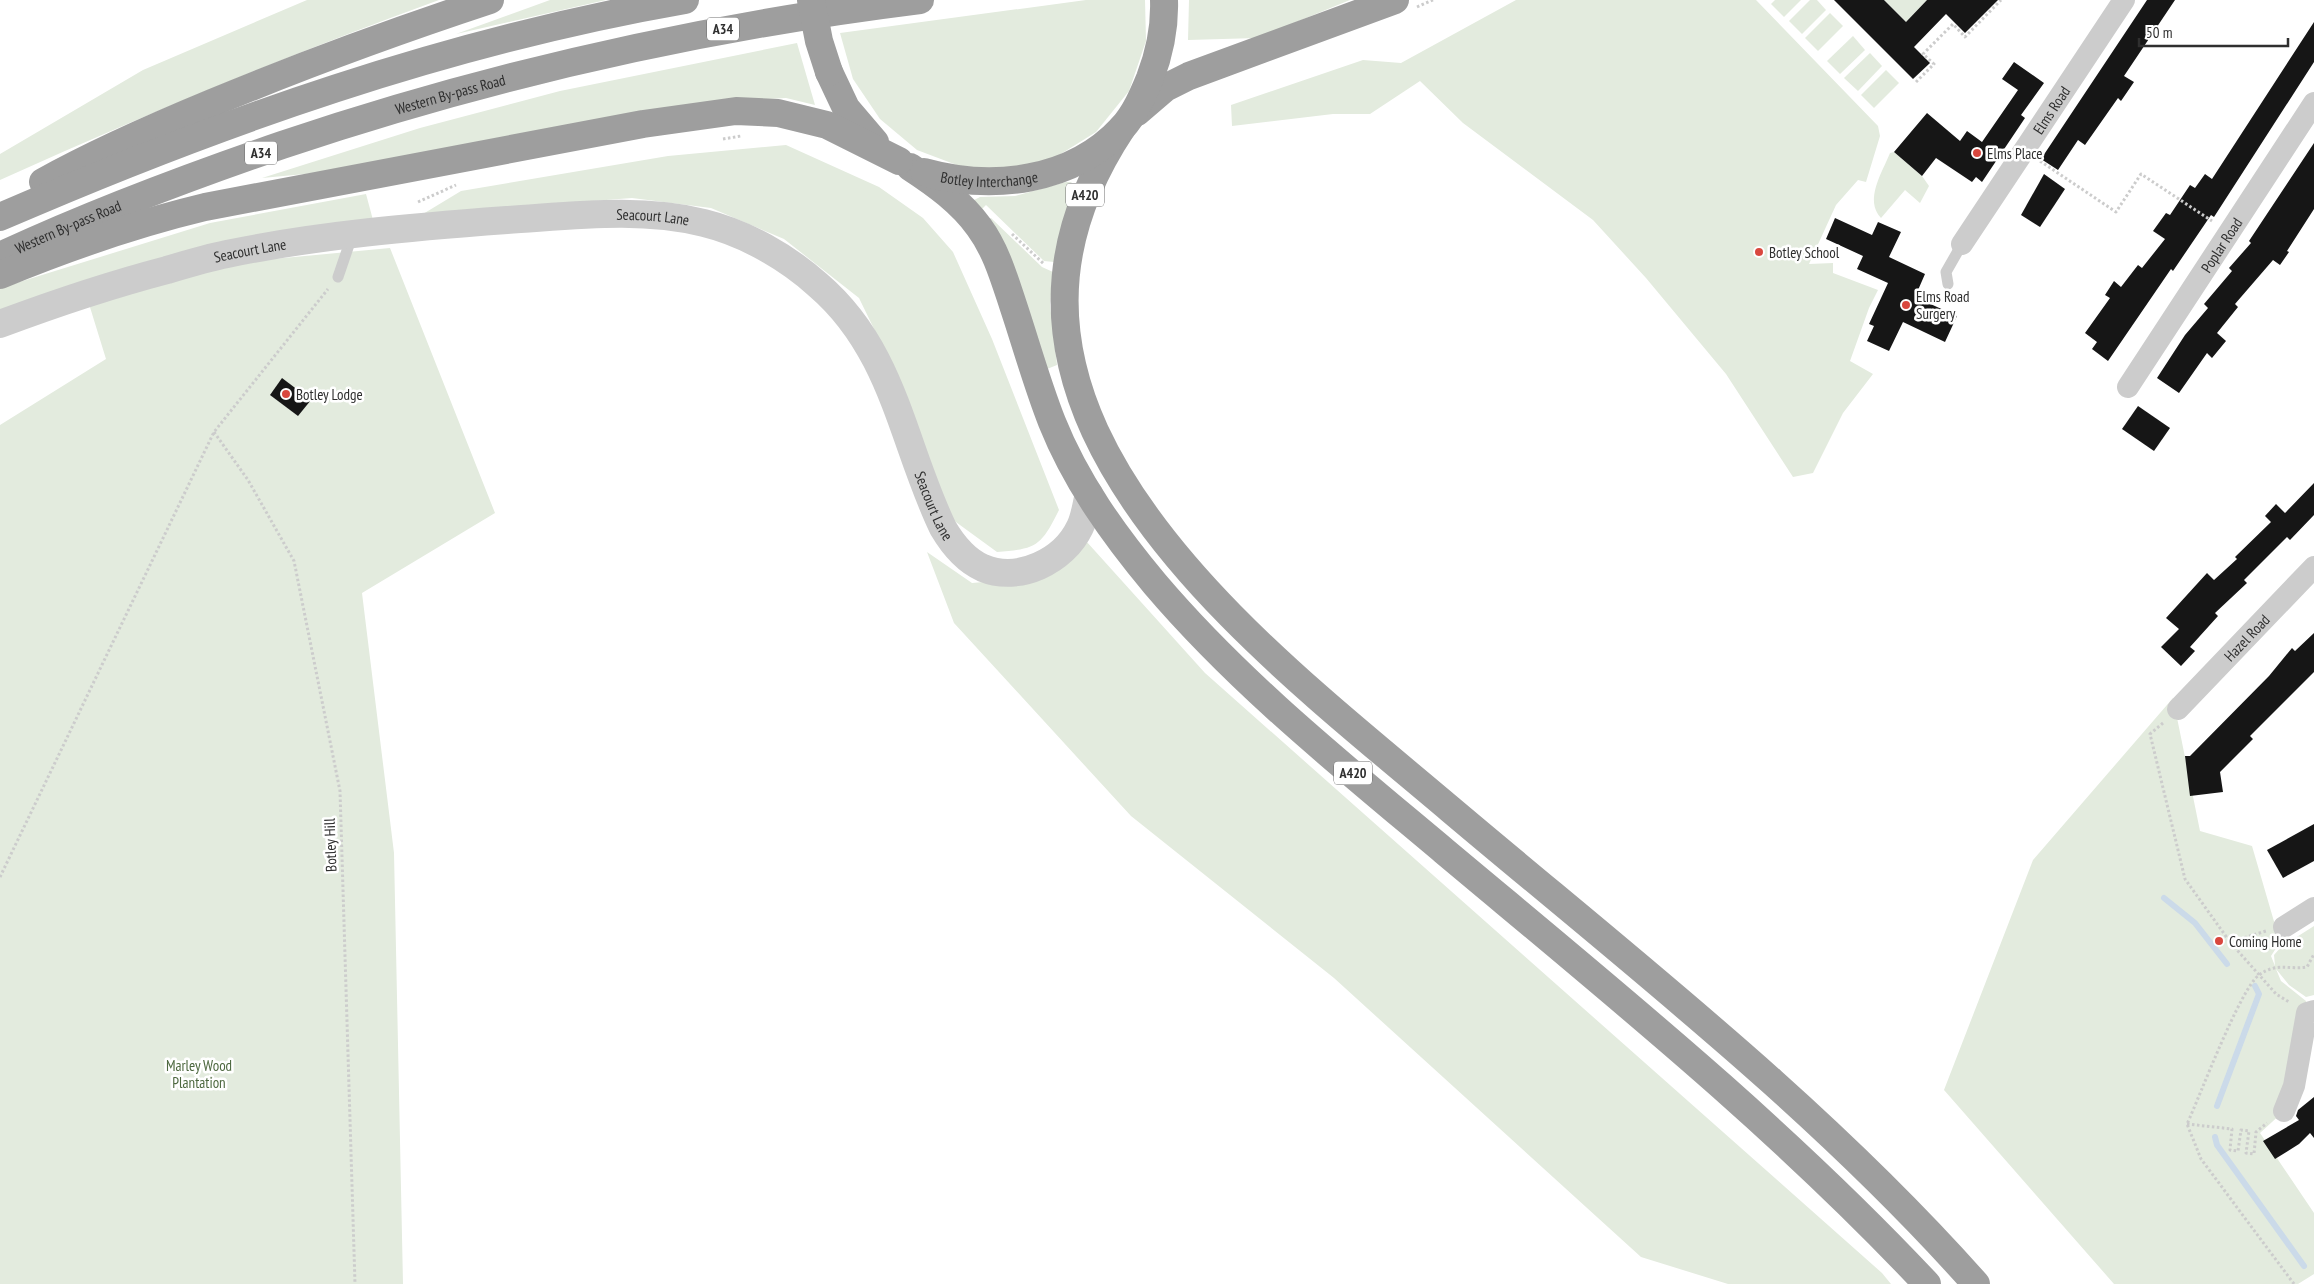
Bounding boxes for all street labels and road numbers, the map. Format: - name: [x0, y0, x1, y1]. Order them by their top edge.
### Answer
- road number: A34: [707, 18, 739, 40]
- street label: Western By-pass Road: [393, 70, 507, 118]
- street label: Elms Road: [2028, 82, 2074, 137]
- road number: A34: [245, 142, 277, 164]
- street label: Botley Interchange: [939, 166, 1039, 191]
- road number: A420: [1066, 184, 1104, 206]
- street label: Western By-pass Road: [12, 196, 124, 257]
- street label: Seacourt Lane: [616, 204, 691, 229]
- street label: Poplar Road: [2196, 214, 2246, 276]
- street label: Seacourt Lane: [212, 234, 288, 266]
- street label: Seacourt Lane: [911, 468, 958, 544]
- street label: Hazel Road: [2220, 610, 2273, 665]
- road number: A420: [1334, 761, 1372, 784]
- street label: Botley Hill: [320, 817, 340, 872]

